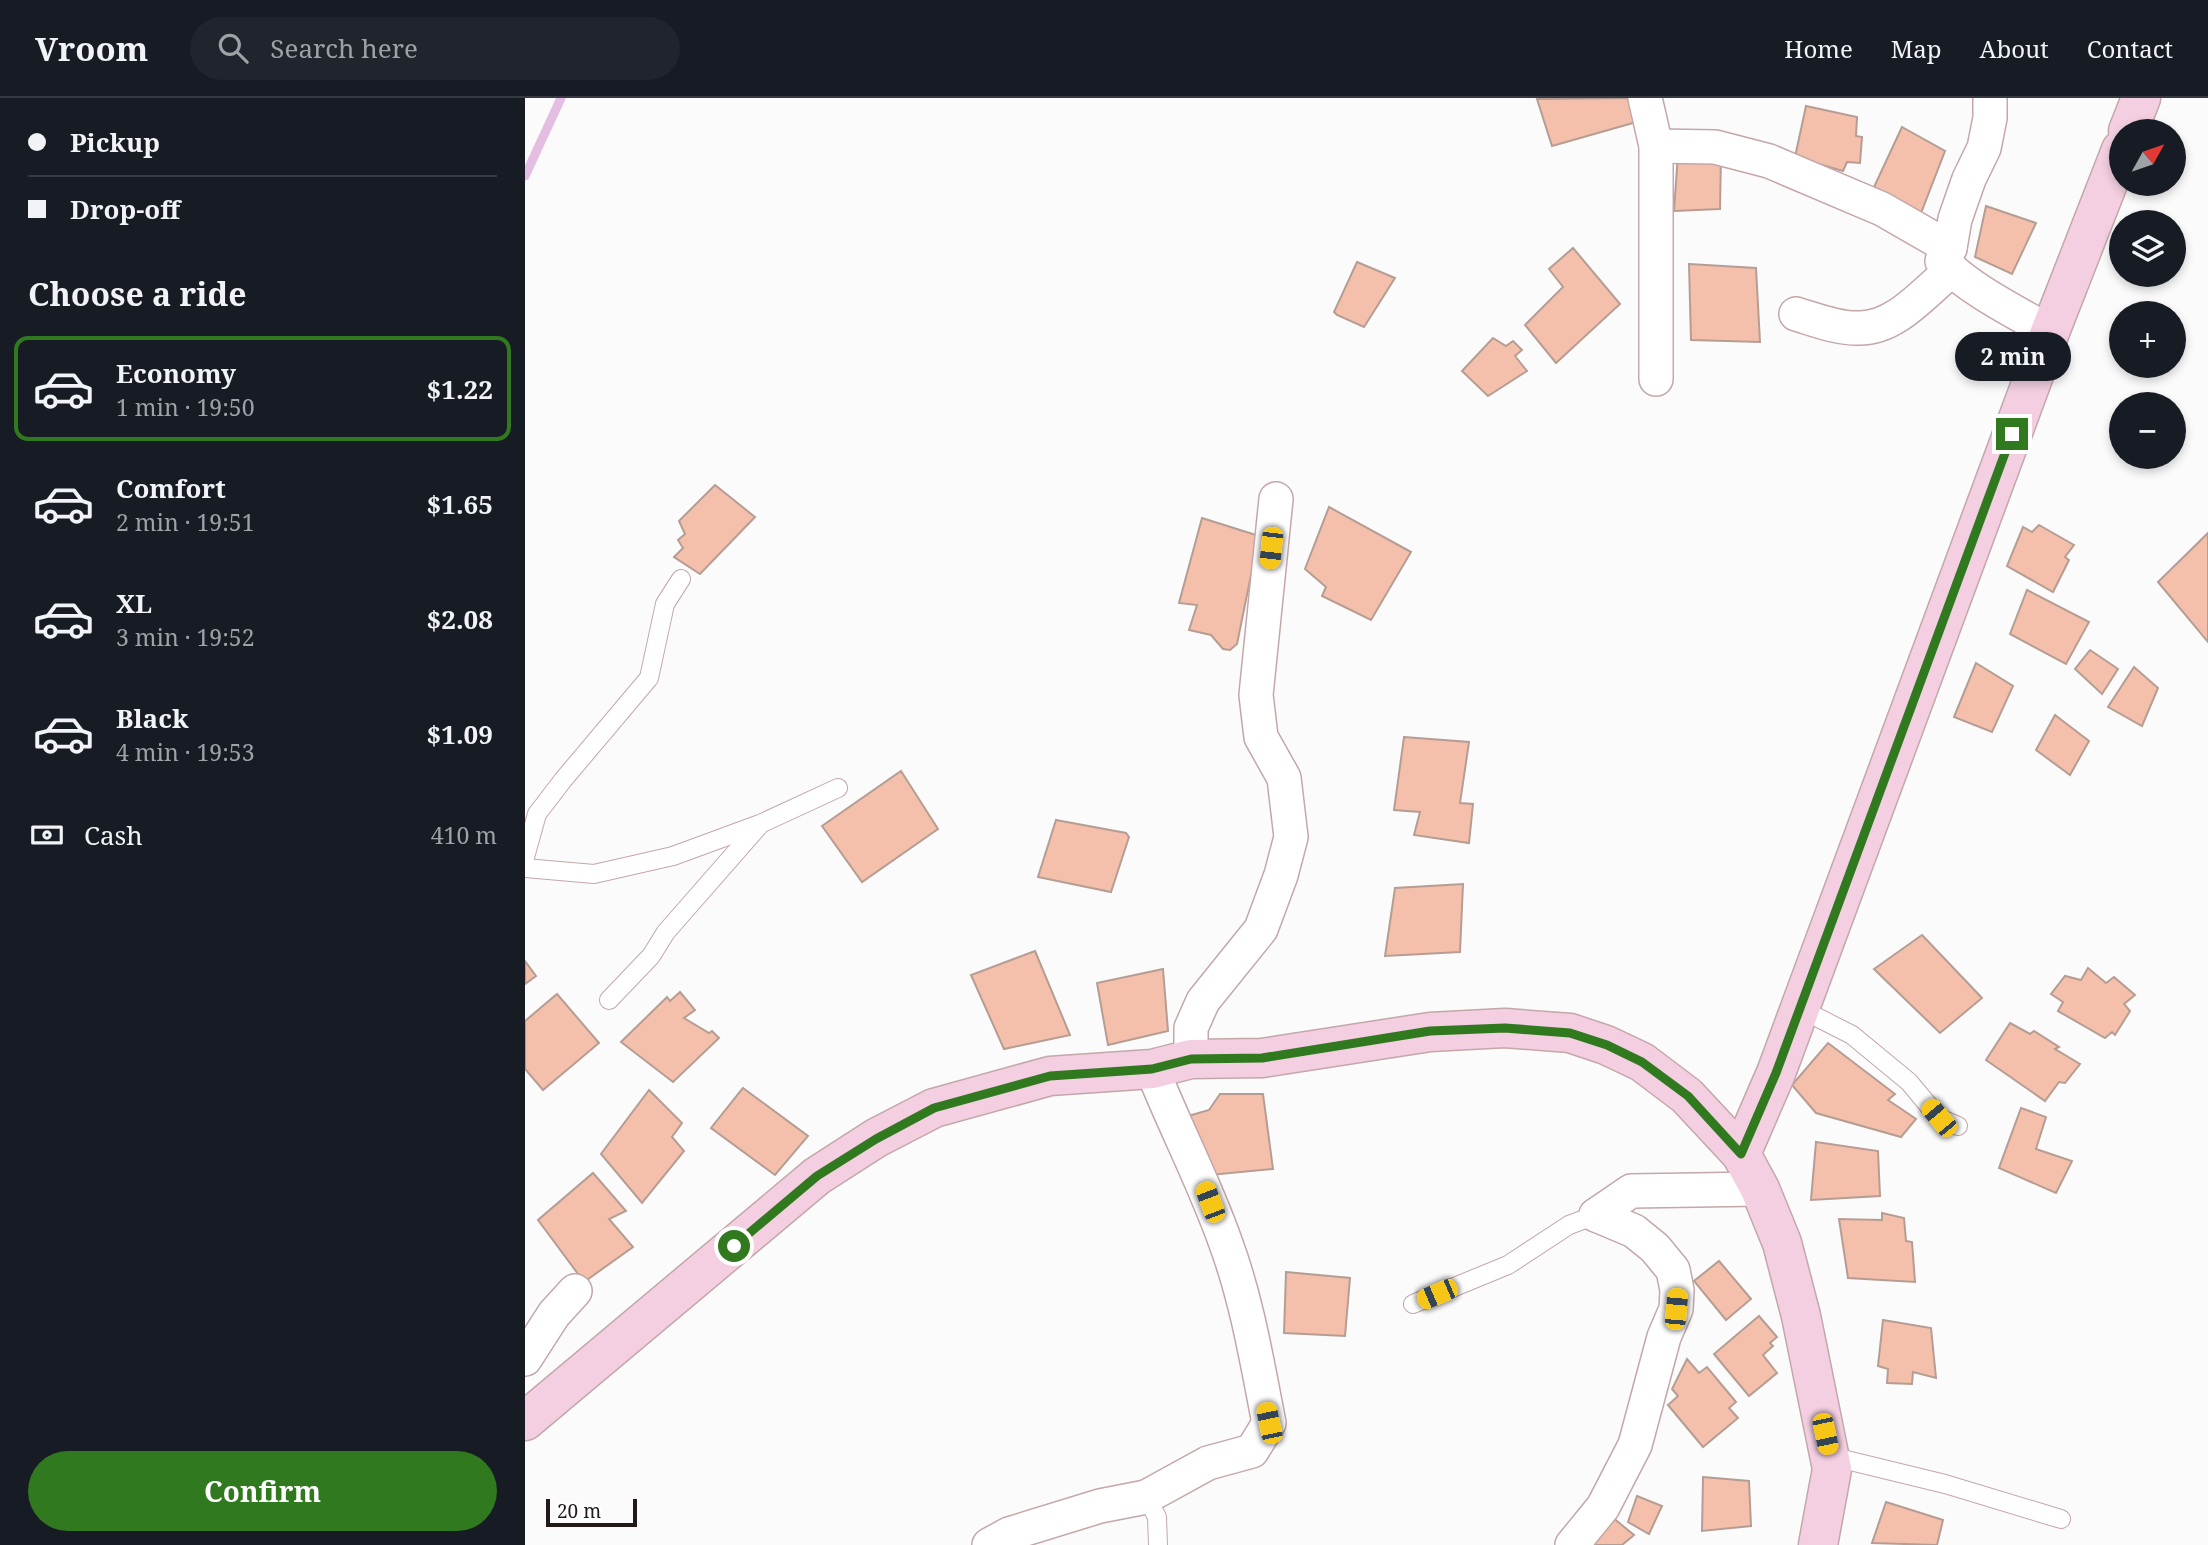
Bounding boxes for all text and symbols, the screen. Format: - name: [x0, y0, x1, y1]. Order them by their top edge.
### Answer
- search box: [190, 17, 680, 80]
- text: Vroom: [35, 26, 148, 71]
- icon: search: [214, 29, 252, 67]
- text: Search here: [270, 30, 418, 66]
- text: Home: [1784, 32, 1853, 65]
- text: Map: [1891, 32, 1942, 65]
- text: About: [1980, 32, 2049, 65]
- text: Contact: [2087, 32, 2173, 65]
- north arrow: [2109, 119, 2186, 196]
- map controls: [2109, 119, 2186, 469]
- text: Pickup: [70, 124, 160, 160]
- text: Drop-off: [70, 191, 180, 227]
- button: layers: [2109, 210, 2186, 287]
- text: Choose a ride: [28, 272, 247, 315]
- button: +: [2109, 301, 2186, 378]
- callout: 2 min: [1954, 332, 2070, 382]
- text: 2 min: [1980, 340, 2046, 372]
- text: Economy: [116, 355, 236, 391]
- icon: car: [32, 357, 95, 420]
- text: $1.22: [427, 371, 493, 407]
- text: 1 min · 19:50: [116, 391, 254, 423]
- button: −: [2109, 392, 2186, 469]
- route end: [1996, 418, 2028, 450]
- text: Comfort: [116, 470, 226, 506]
- icon: car: [32, 472, 95, 535]
- text: $1.65: [427, 486, 493, 522]
- text: 2 min · 19:51: [116, 506, 254, 538]
- car: [1259, 526, 1284, 570]
- text: XL: [116, 585, 152, 621]
- icon: car: [32, 587, 95, 650]
- text: $2.08: [427, 601, 493, 637]
- text: 3 min · 19:52: [116, 621, 254, 653]
- text: Black: [116, 700, 189, 736]
- icon: car: [32, 702, 95, 765]
- text: $1.09: [427, 716, 493, 752]
- text: 4 min · 19:53: [116, 736, 254, 768]
- icon: cash: [28, 816, 66, 854]
- text: Cash: [84, 817, 143, 853]
- text: 410 m: [431, 819, 497, 851]
- car: [1918, 1095, 1961, 1141]
- car: [1193, 1179, 1228, 1225]
- route start: [718, 1230, 750, 1262]
- car: [1414, 1276, 1461, 1312]
- car: [1664, 1287, 1689, 1331]
- car: [1255, 1400, 1284, 1446]
- car: [1811, 1411, 1840, 1457]
- button: Confirm: [28, 1451, 497, 1531]
- scale bar: [546, 1496, 637, 1528]
- text: 20 m: [557, 1498, 601, 1524]

